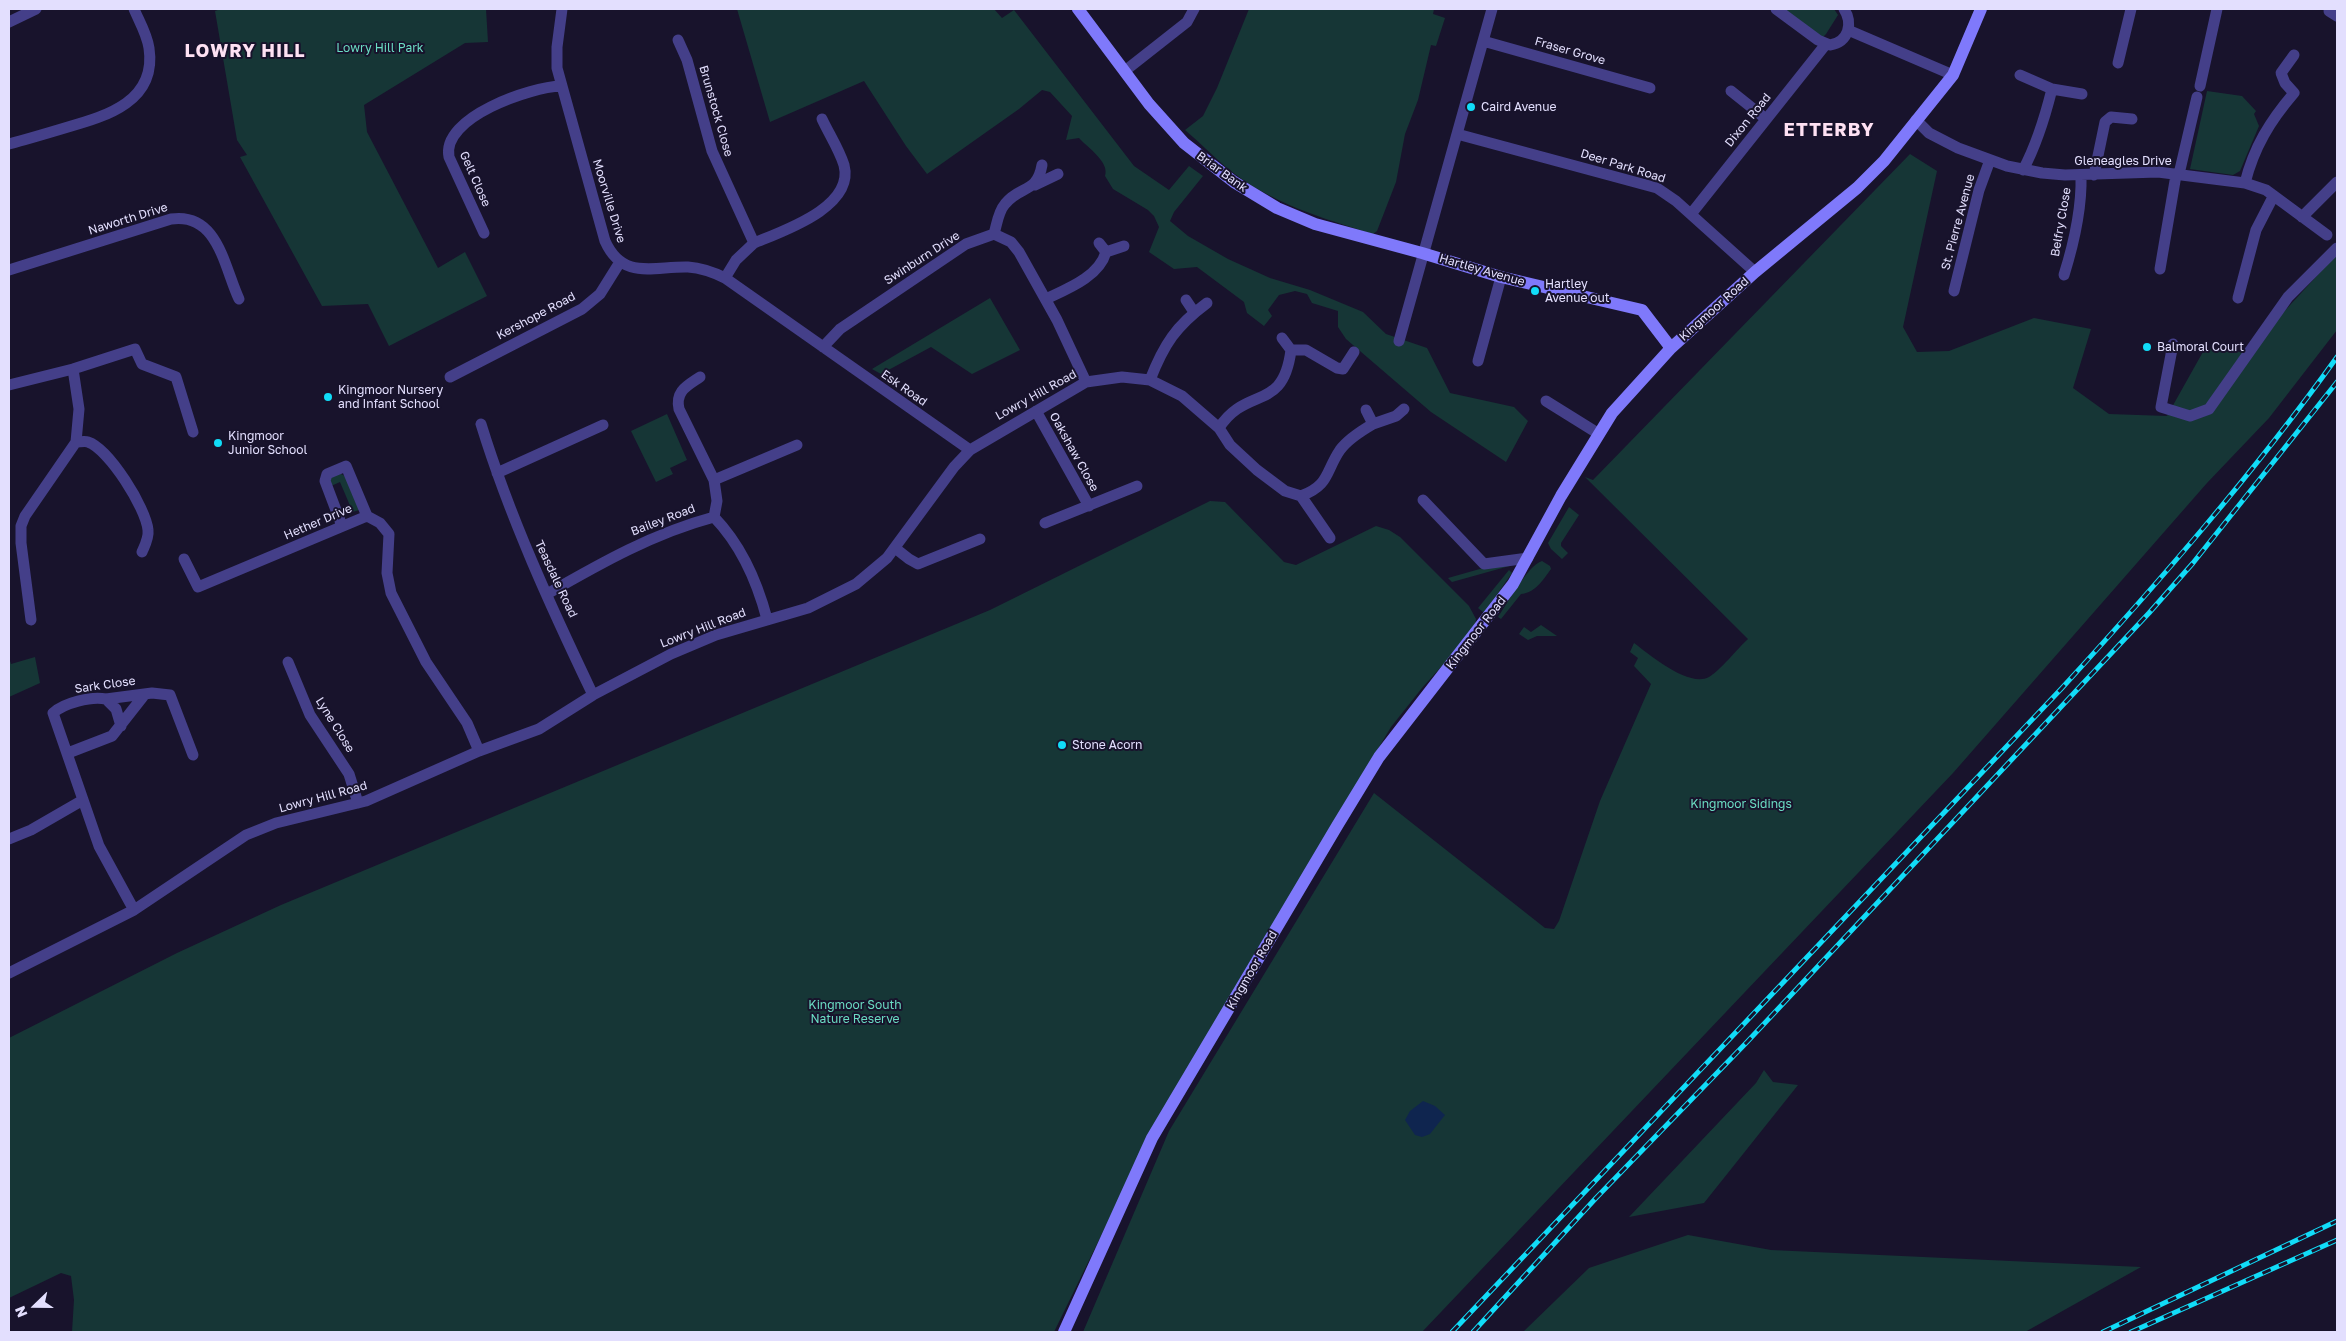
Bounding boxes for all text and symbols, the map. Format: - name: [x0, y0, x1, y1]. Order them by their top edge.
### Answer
- street label: Fraser Grove: [1533, 34, 1607, 68]
- district label: LOWRY HILL: [183, 40, 307, 62]
- park label: Lowry Hill Park: [336, 41, 424, 55]
- street label: Brunstock Close: [696, 64, 736, 158]
- street label: Dixon Road: [1722, 90, 1774, 150]
- place label: Caird Avenue: [1481, 100, 1556, 114]
- marker: Caird Avenue: [1465, 101, 1477, 113]
- district label: ETTERBY: [1783, 119, 1875, 141]
- street label: Deer Park Road: [1579, 146, 1667, 186]
- street label: Gelt Close: [456, 149, 494, 209]
- street label: Briar Bank: [1194, 149, 1250, 195]
- street label: Gleneagles Drive: [2074, 154, 2172, 168]
- street label: Moorville Drive: [589, 157, 629, 245]
- street label: St. Pierre Avenue: [1938, 172, 1978, 272]
- street label: Belfry Close: [2048, 186, 2074, 258]
- street label: Naworth Drive: [86, 200, 170, 238]
- street label: Swinburn Drive: [881, 228, 963, 288]
- street label: Hartley Avenue: [1438, 251, 1526, 289]
- street label: Kingmoor Road: [1676, 274, 1752, 344]
- place label: Hartley Avenue out: [1545, 277, 1610, 305]
- marker: Hartley Avenue out: [1529, 285, 1541, 297]
- street label: Kershope Road: [494, 289, 578, 343]
- place label: Balmoral Court: [2157, 340, 2244, 354]
- marker: Balmoral Court: [2141, 341, 2153, 353]
- street label: Esk Road: [878, 367, 930, 409]
- street label: Lowry Hill Road: [993, 367, 1079, 423]
- place label: Kingmoor Nursery and Infant School: [338, 383, 443, 411]
- marker: Kingmoor Nursery and Infant School: [322, 391, 334, 403]
- street label: Oakshaw Close: [1046, 410, 1102, 494]
- place label: Kingmoor Junior School: [228, 429, 307, 457]
- marker: Kingmoor Junior School: [212, 437, 224, 449]
- street label: Hether Drive: [282, 501, 354, 543]
- street label: Bailey Road: [629, 501, 697, 539]
- street label: Teasdale Road: [532, 538, 580, 620]
- street label: Kingmoor Road: [1443, 594, 1509, 672]
- street label: Lowry Hill Road: [658, 605, 748, 651]
- street label: Sark Close: [74, 674, 136, 696]
- street label: Lyne Close: [312, 695, 358, 755]
- place label: Stone Acorn: [1072, 738, 1142, 752]
- marker: Stone Acorn: [1056, 739, 1068, 751]
- street label: Lowry Hill Road: [277, 778, 369, 816]
- park label: Kingmoor Sidings: [1690, 797, 1792, 811]
- street label: Kingmoor Road: [1224, 928, 1280, 1012]
- park label: Kingmoor South Nature Reserve: [808, 998, 902, 1026]
- north arrow: [10, 1281, 60, 1331]
- text: N: [11, 1304, 31, 1320]

